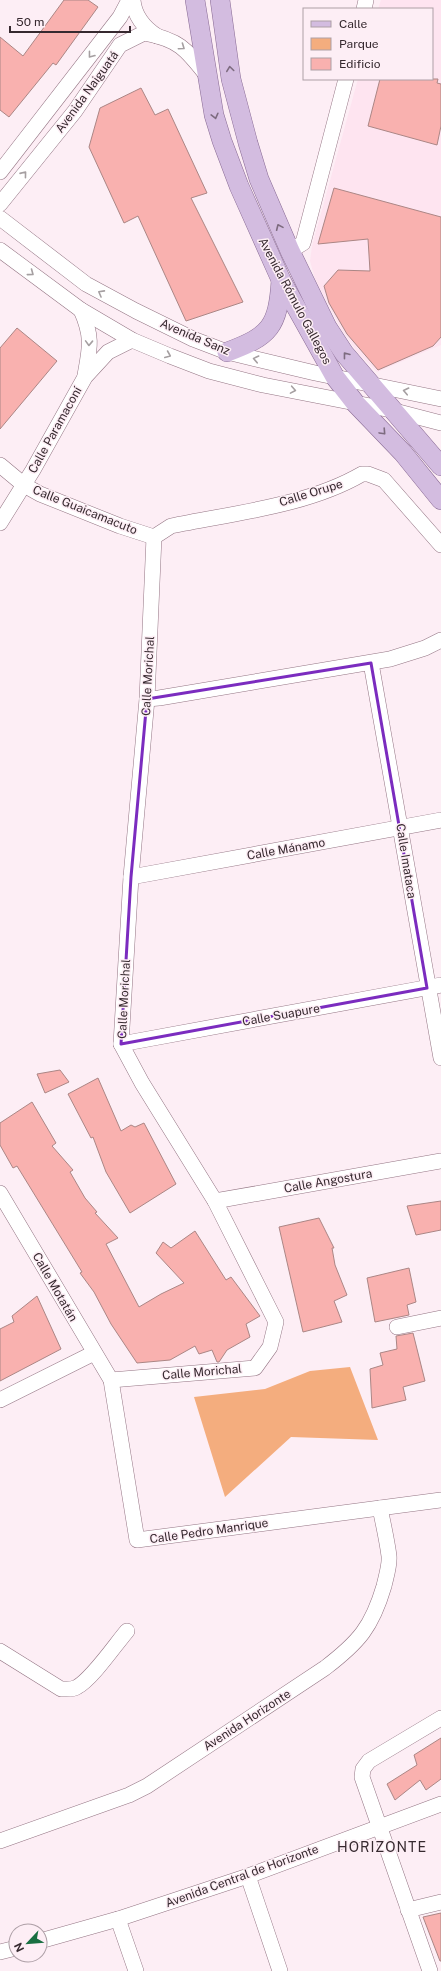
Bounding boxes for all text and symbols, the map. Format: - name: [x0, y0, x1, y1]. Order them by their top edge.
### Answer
- scale bar: [10, 8, 130, 34]
- legend: [303, 8, 433, 80]
- text: 50 m: [16, 15, 44, 29]
- text: Calle: [339, 17, 368, 31]
- text: Parque: [339, 37, 379, 51]
- one-way arrow: [178, 42, 185, 50]
- street label: Avenida Naiguatá: [53, 48, 121, 136]
- one-way arrow: [88, 50, 95, 57]
- text: Edificio: [339, 57, 381, 71]
- one-way arrow: [226, 66, 235, 72]
- one-way arrow: [210, 113, 219, 120]
- one-way arrow: [20, 171, 27, 178]
- one-way arrow: [276, 224, 284, 232]
- street label: Avenida Rómulo Gallegos: [256, 235, 334, 367]
- one-way arrow: [27, 268, 34, 275]
- one-way arrow: [98, 291, 106, 298]
- street label: Avenida Sanz: [158, 316, 232, 358]
- one-way arrow: [85, 340, 94, 346]
- one-way arrow: [164, 351, 171, 359]
- one-way arrow: [343, 352, 350, 359]
- one-way arrow: [253, 356, 260, 364]
- street label: Calle Paramaconí: [25, 383, 85, 476]
- one-way arrow: [290, 385, 296, 394]
- one-way arrow: [403, 388, 409, 396]
- one-way arrow: [378, 427, 386, 435]
- street label: Calle Orupe: [278, 477, 345, 509]
- street label: Calle Guaicamacuto: [31, 483, 139, 537]
- street label: Calle Morichal: [139, 635, 157, 716]
- street label: Calle Imataca: [393, 823, 419, 899]
- street label: Calle Mánamo: [246, 835, 326, 863]
- street label: Calle Morichal: [115, 958, 133, 1039]
- street label: Calle Suapure: [241, 1001, 321, 1029]
- street label: Calle Angostura: [283, 1166, 373, 1196]
- street label: Calle Motatán: [30, 1250, 80, 1324]
- street label: Calle Morichal: [162, 1362, 243, 1382]
- street label: Calle Pedro Manrique: [149, 1516, 269, 1546]
- street label: Avenida Horizonte: [201, 1686, 293, 1753]
- district label: HORIZONTE: [337, 1839, 427, 1855]
- street label: Avenida Central de Horizonte: [164, 1842, 321, 1910]
- north arrow: [8, 1923, 48, 1963]
- text: N: [12, 1941, 26, 1954]

